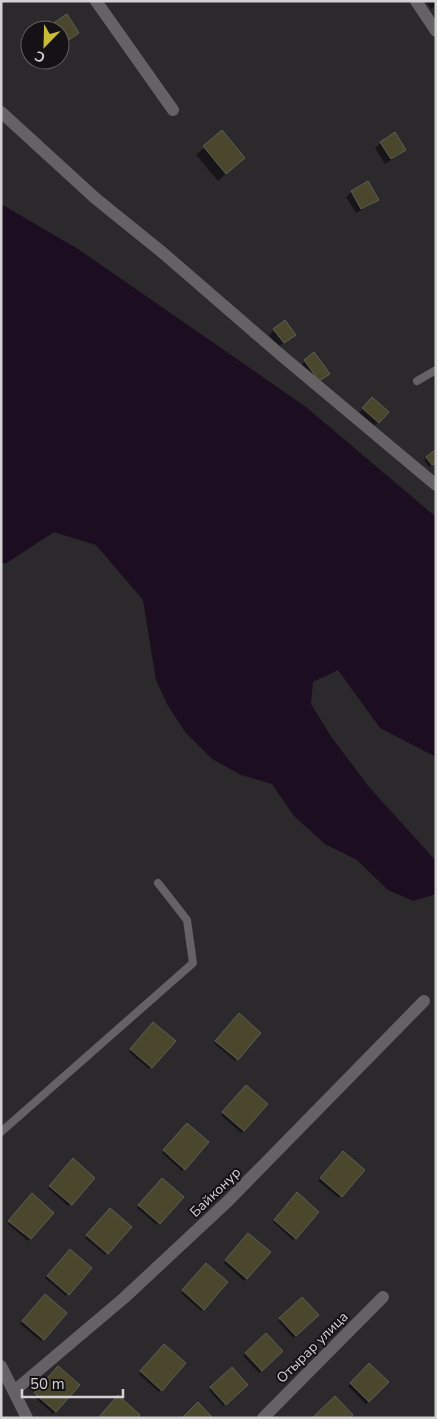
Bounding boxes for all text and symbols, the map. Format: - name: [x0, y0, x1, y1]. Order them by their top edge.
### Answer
- north arrow: [20, 20, 70, 70]
- text: С: [32, 46, 48, 67]
- street label: Байконур: [186, 1163, 245, 1221]
- street label: Отырар улица: [272, 1307, 352, 1387]
- scale bar: [22, 1366, 124, 1398]
- text: 50 m: [30, 1374, 65, 1394]

